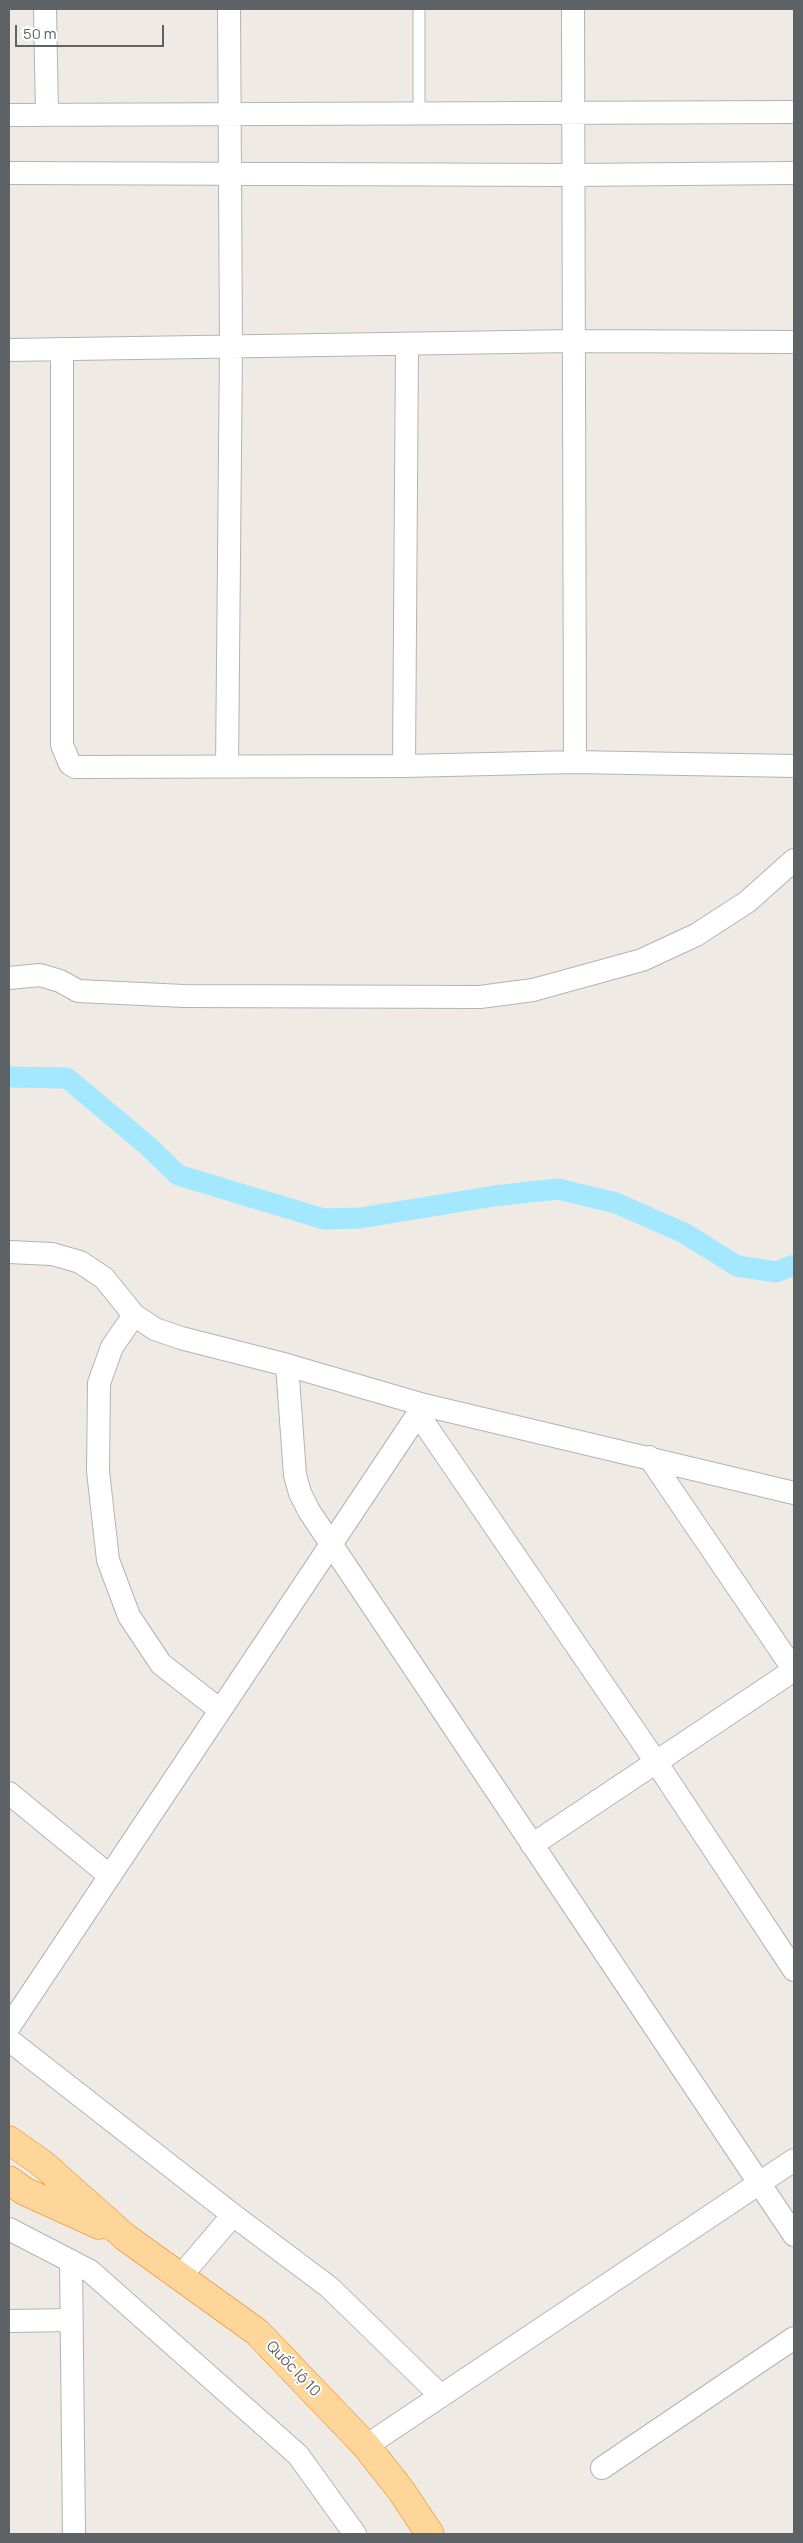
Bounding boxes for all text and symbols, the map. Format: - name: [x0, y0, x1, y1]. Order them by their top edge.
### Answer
- scale bar: [18, 15, 166, 47]
- text: 50 m: [23, 23, 57, 44]
- street label: Quốc lộ 10: [262, 2337, 324, 2401]

